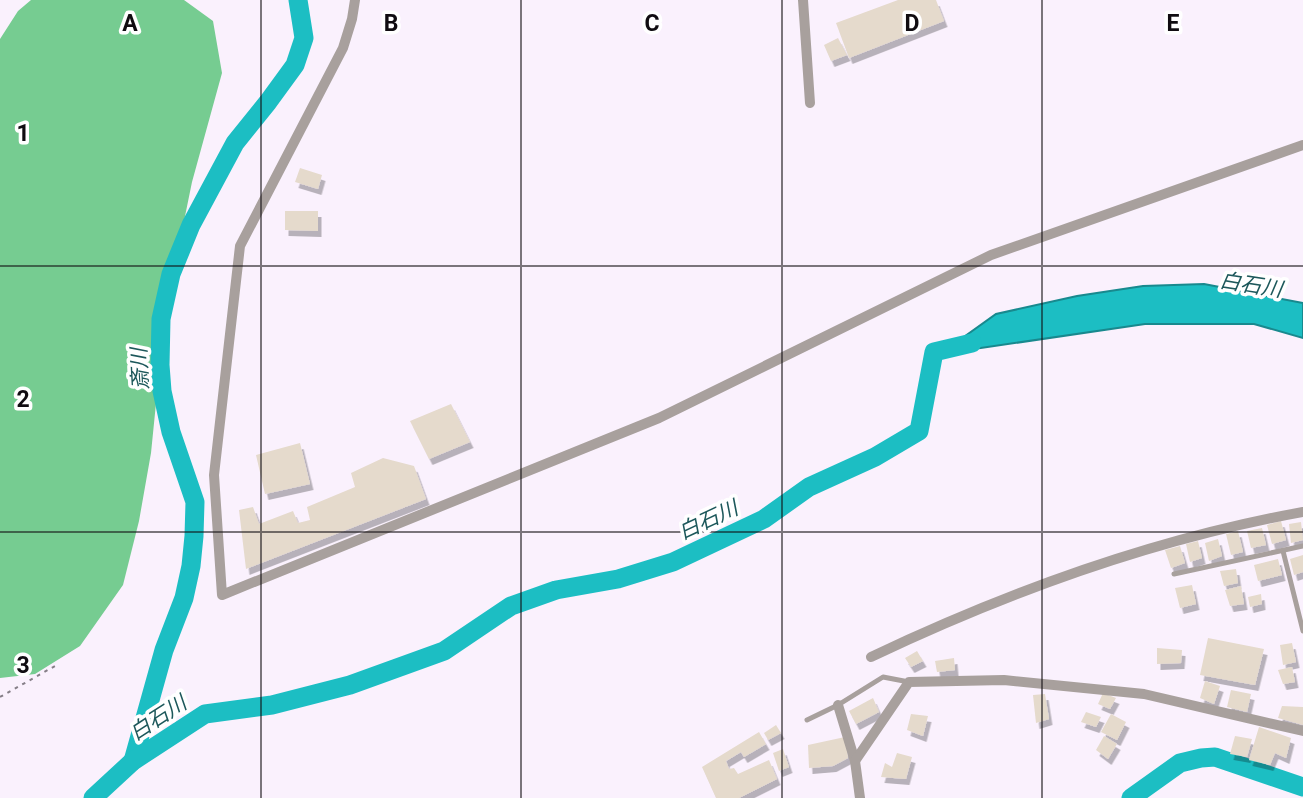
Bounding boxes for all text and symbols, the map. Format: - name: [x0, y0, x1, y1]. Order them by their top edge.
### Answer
- text: A: [122, 10, 138, 37]
- text: B: [384, 10, 398, 37]
- text: C: [644, 10, 660, 37]
- text: D: [905, 10, 919, 37]
- text: E: [1167, 10, 1180, 37]
- text: 1: [16, 120, 30, 147]
- water label: 白石川: [1218, 268, 1286, 302]
- water label: 斎川: [127, 345, 153, 391]
- text: 2: [16, 386, 30, 413]
- water label: 白石川: [674, 495, 743, 544]
- text: 3: [16, 652, 30, 679]
- water label: 白石川: [125, 690, 193, 745]

